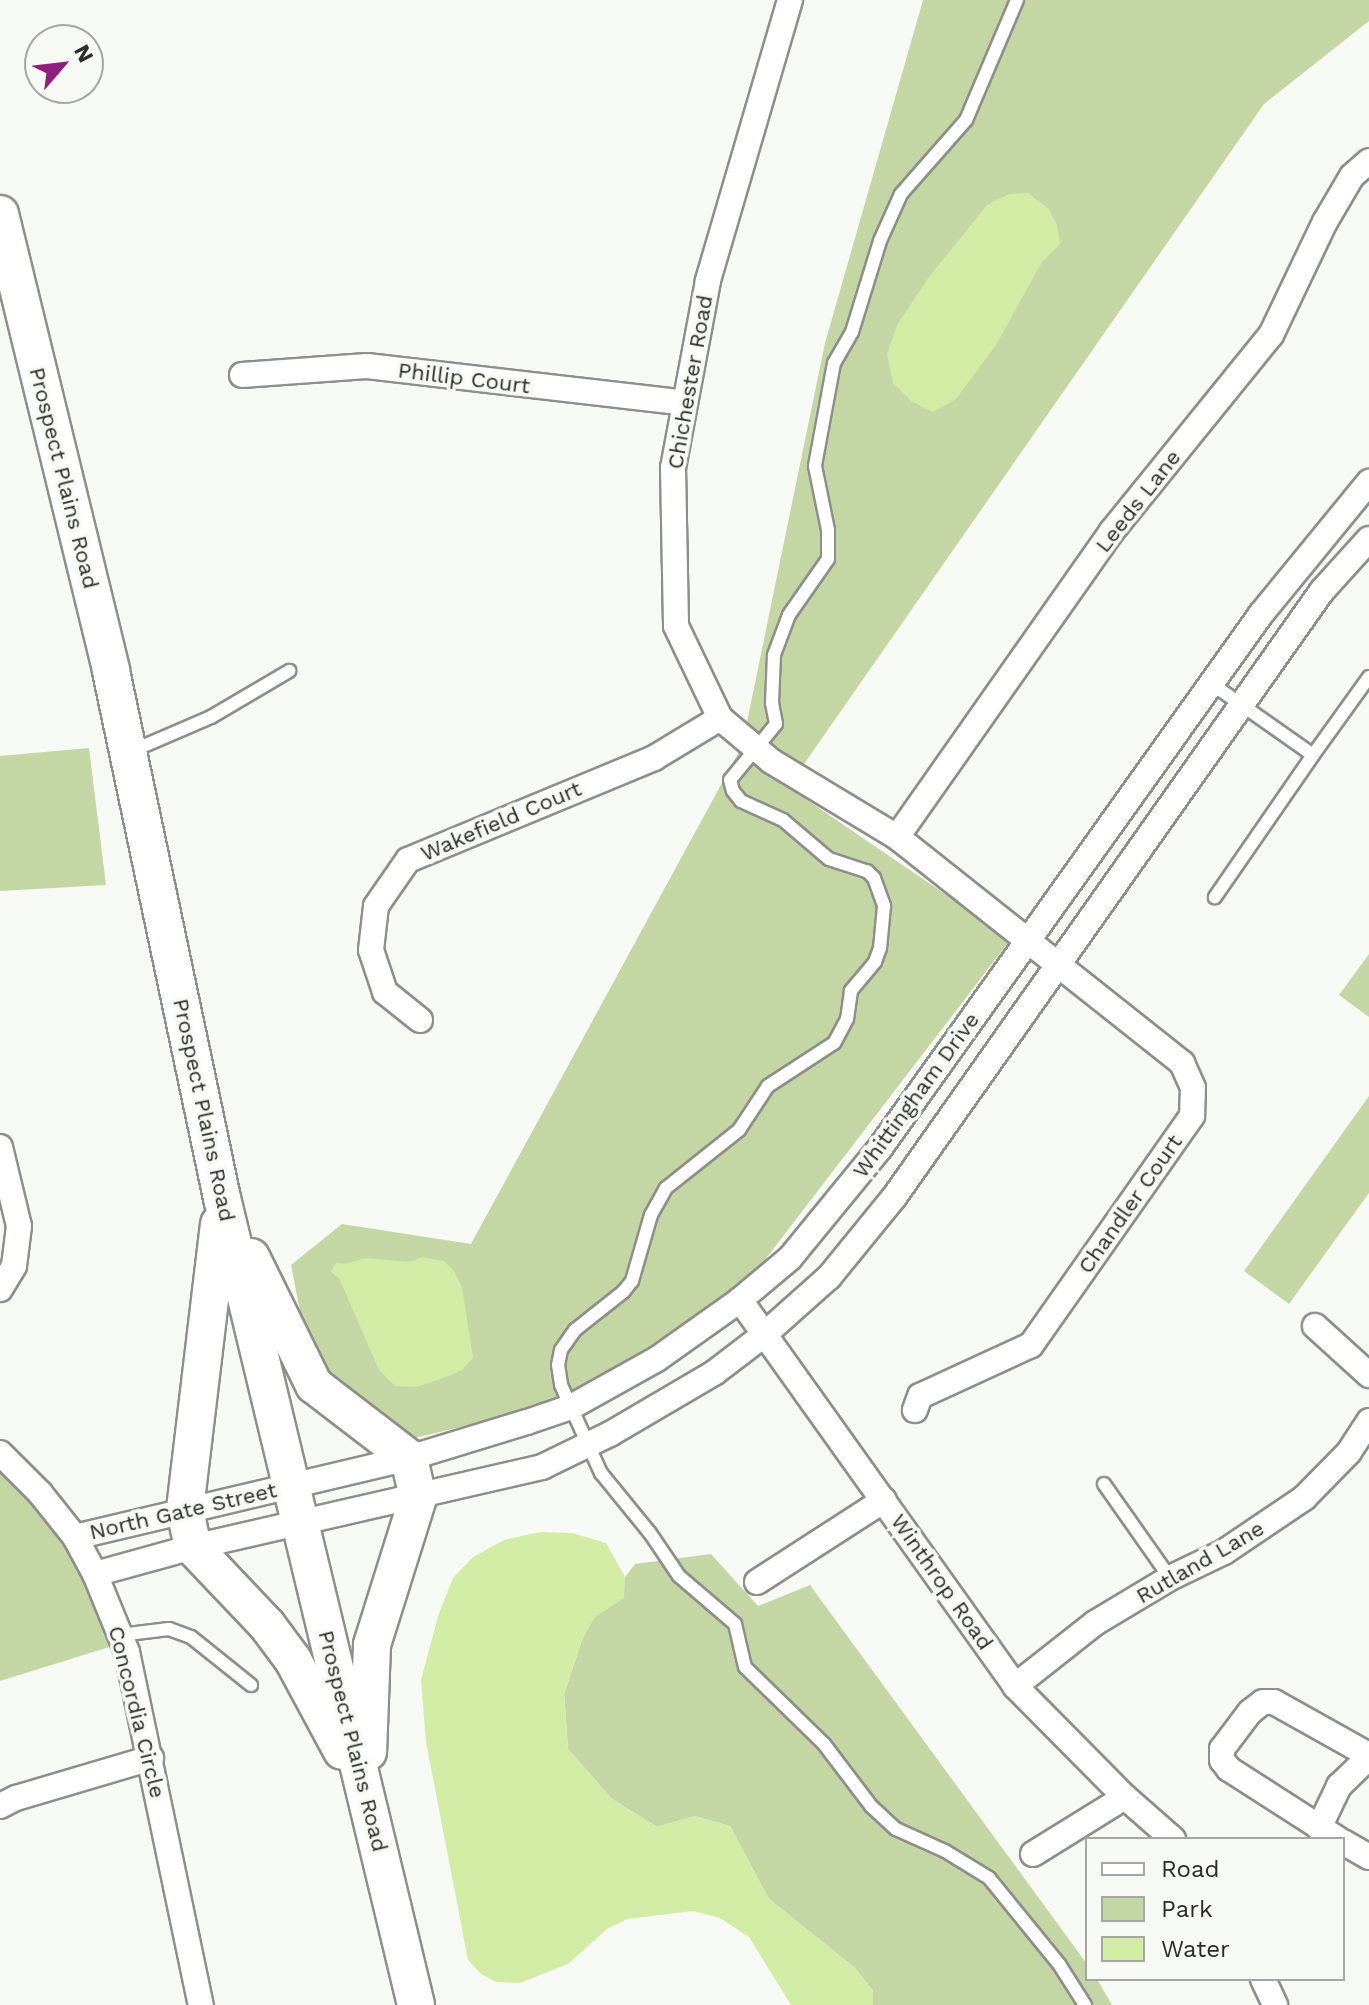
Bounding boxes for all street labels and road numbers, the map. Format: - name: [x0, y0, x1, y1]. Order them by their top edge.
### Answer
- street label: Chichester Road: [662, 293, 718, 471]
- street label: Phillip Court: [396, 357, 532, 399]
- street label: Prospect Plains Road: [24, 365, 104, 591]
- street label: Leeds Lane: [1090, 444, 1186, 558]
- street label: Wakefield Court: [417, 775, 585, 867]
- street label: Prospect Plains Road: [167, 996, 241, 1224]
- street label: Whittingham Drive: [847, 1007, 985, 1183]
- street label: Chandler Court: [1072, 1129, 1188, 1279]
- street label: North Gate Street: [87, 1477, 279, 1545]
- street label: Winthrop Road: [885, 1509, 999, 1655]
- street label: Rutland Lane: [1131, 1515, 1269, 1609]
- street label: Concordia Circle: [103, 1623, 171, 1801]
- street label: Prospect Plains Road: [313, 1628, 393, 1854]

